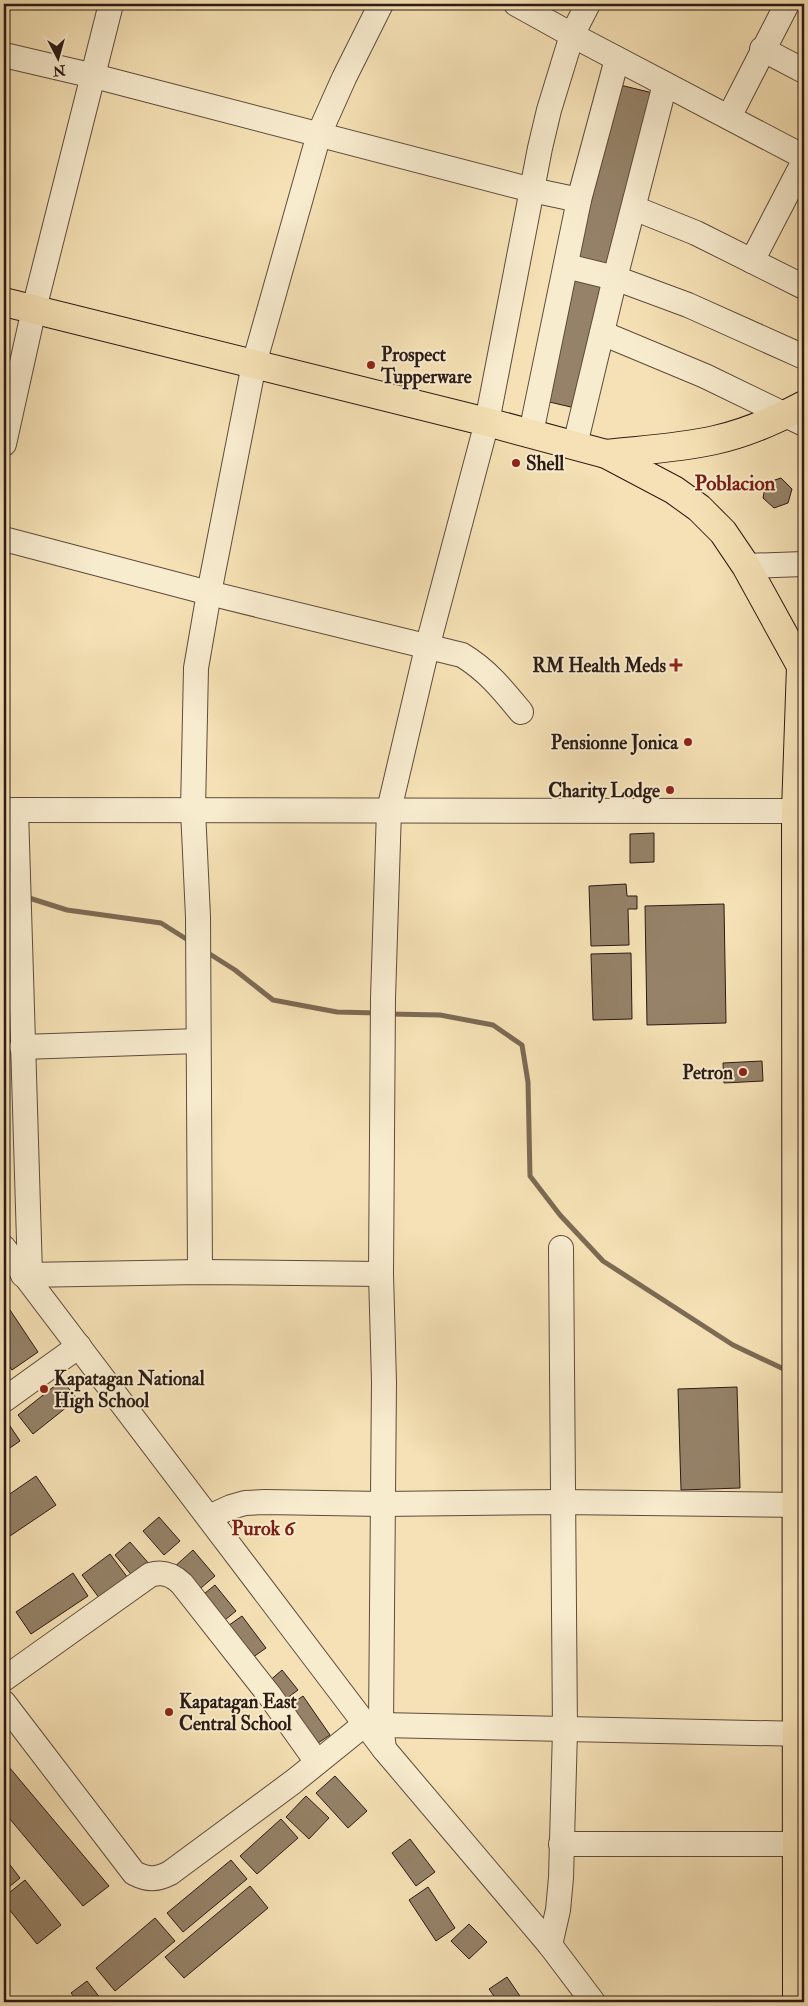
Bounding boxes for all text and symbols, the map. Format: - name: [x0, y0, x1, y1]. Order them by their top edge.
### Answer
- north arrow: [32, 32, 82, 82]
- text: N: [52, 61, 67, 80]
- place label: Prospect Tupperware: [380, 343, 472, 390]
- marker: Prospect Tupperware: [365, 359, 377, 371]
- place label: Shell: [526, 452, 564, 476]
- marker: Shell: [510, 457, 522, 469]
- district label: Poblacion: [695, 470, 776, 497]
- place label: RM Health Meds: [532, 654, 666, 678]
- marker: RM Health Meds: [670, 659, 682, 671]
- place label: Pensionne Jonica: [551, 731, 679, 755]
- marker: Pensionne Jonica: [682, 736, 694, 748]
- place label: Charity Lodge: [548, 779, 660, 804]
- marker: Charity Lodge: [664, 784, 676, 796]
- place label: Petron: [682, 1061, 733, 1085]
- marker: Petron: [737, 1066, 749, 1078]
- place label: Kapatagan National High School: [54, 1367, 205, 1414]
- marker: Kapatagan National High School: [38, 1383, 50, 1395]
- district label: Purok 6: [232, 1516, 296, 1541]
- place label: Kapatagan East Central School: [179, 1690, 297, 1736]
- marker: Kapatagan East Central School: [163, 1706, 175, 1718]

